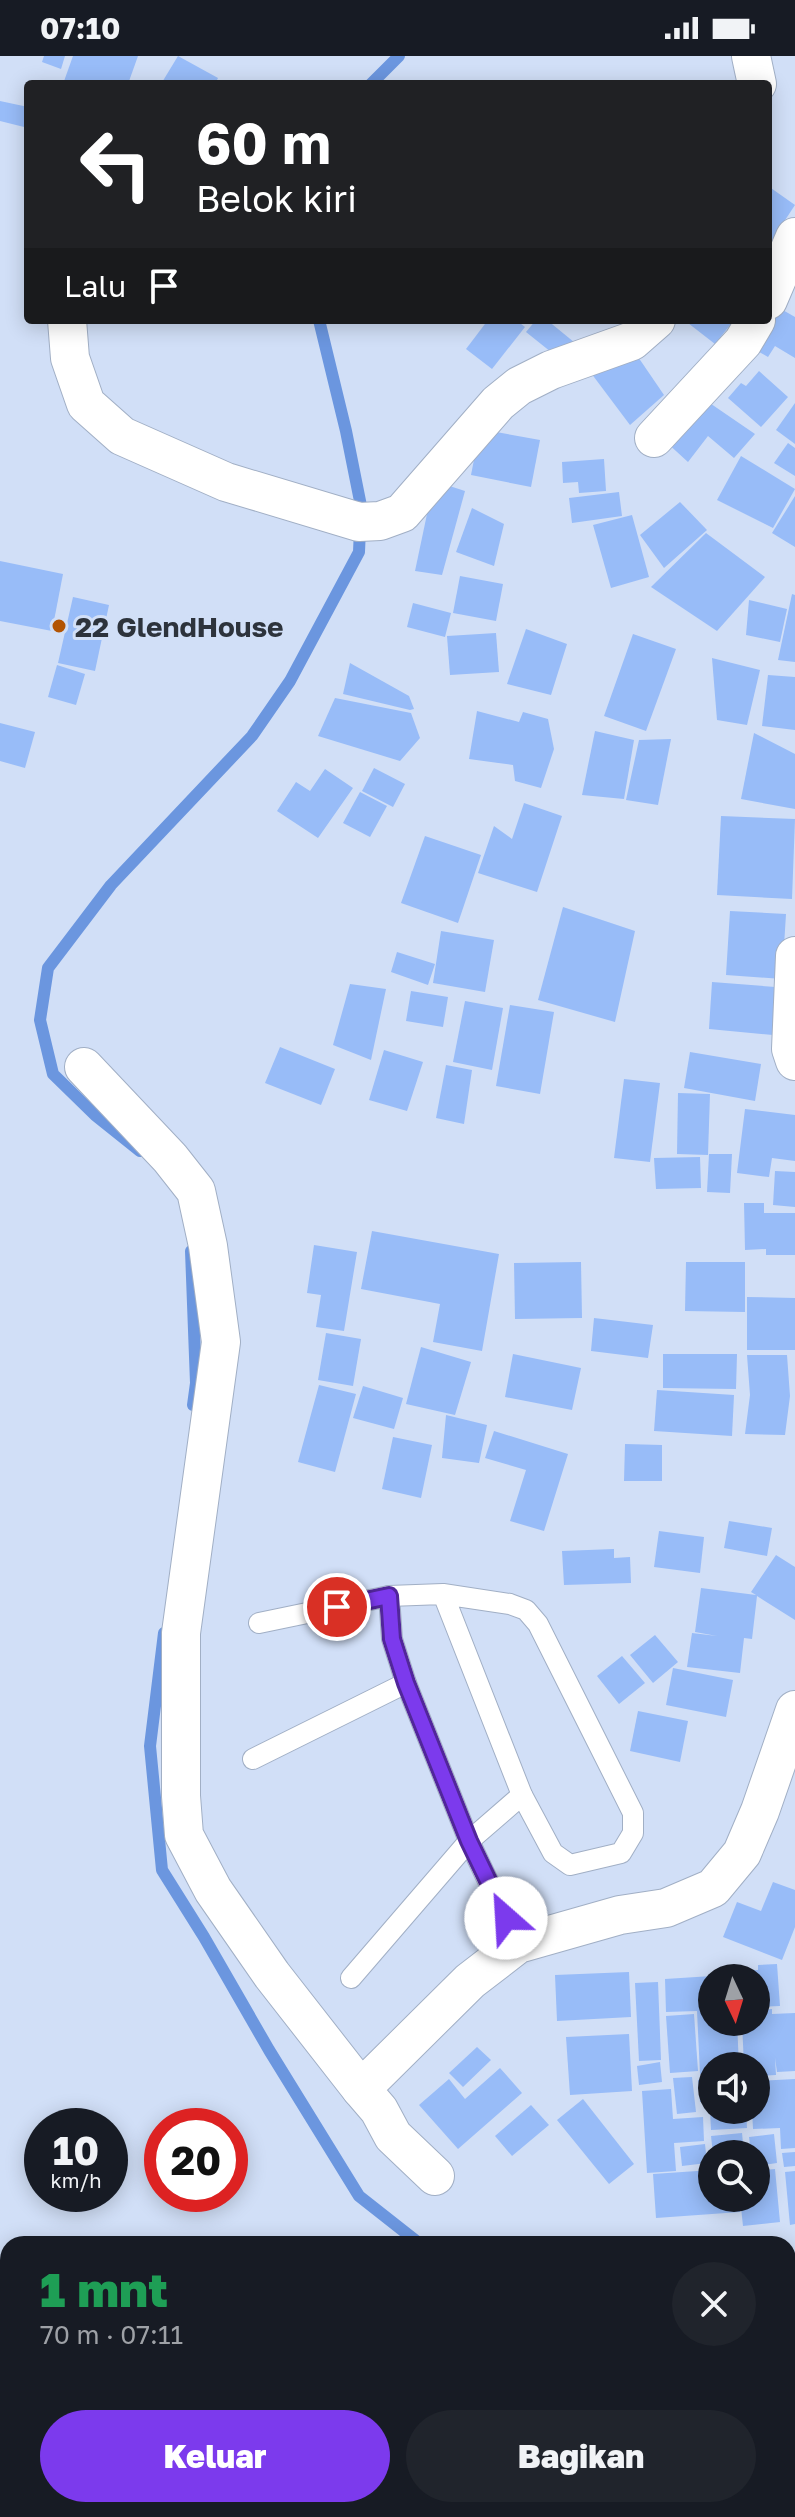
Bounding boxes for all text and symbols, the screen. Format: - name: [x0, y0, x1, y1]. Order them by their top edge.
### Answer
- text: 07:10: [40, 10, 120, 46]
- text: 60 m: [196, 109, 331, 176]
- icon: left: [64, 112, 168, 216]
- text: Belok kiri: [196, 177, 357, 220]
- icon: arrive: [142, 264, 186, 308]
- text: Lalu: [64, 268, 126, 304]
- place label: 22 GlendHouse: [75, 610, 284, 643]
- marker: 22 GlendHouse: [50, 617, 68, 635]
- pin: [303, 1573, 371, 1641]
- icon: arrive: [315, 1585, 359, 1629]
- position arrow: [464, 1876, 548, 1960]
- north arrow: [698, 1964, 770, 2036]
- map controls: [698, 1964, 770, 2212]
- button: sound: [698, 2052, 770, 2124]
- speed limit sign: 20: [144, 2108, 248, 2212]
- text: 10: [53, 2126, 99, 2174]
- button: search: [698, 2140, 770, 2212]
- text: km/h: [51, 2168, 101, 2192]
- text: 1 mnt: [40, 2260, 168, 2318]
- button: close: [672, 2262, 756, 2346]
- text: 70 m · 07:11: [40, 2319, 183, 2350]
- button: Keluar: [40, 2410, 390, 2502]
- button: Bagikan: [406, 2410, 756, 2502]

